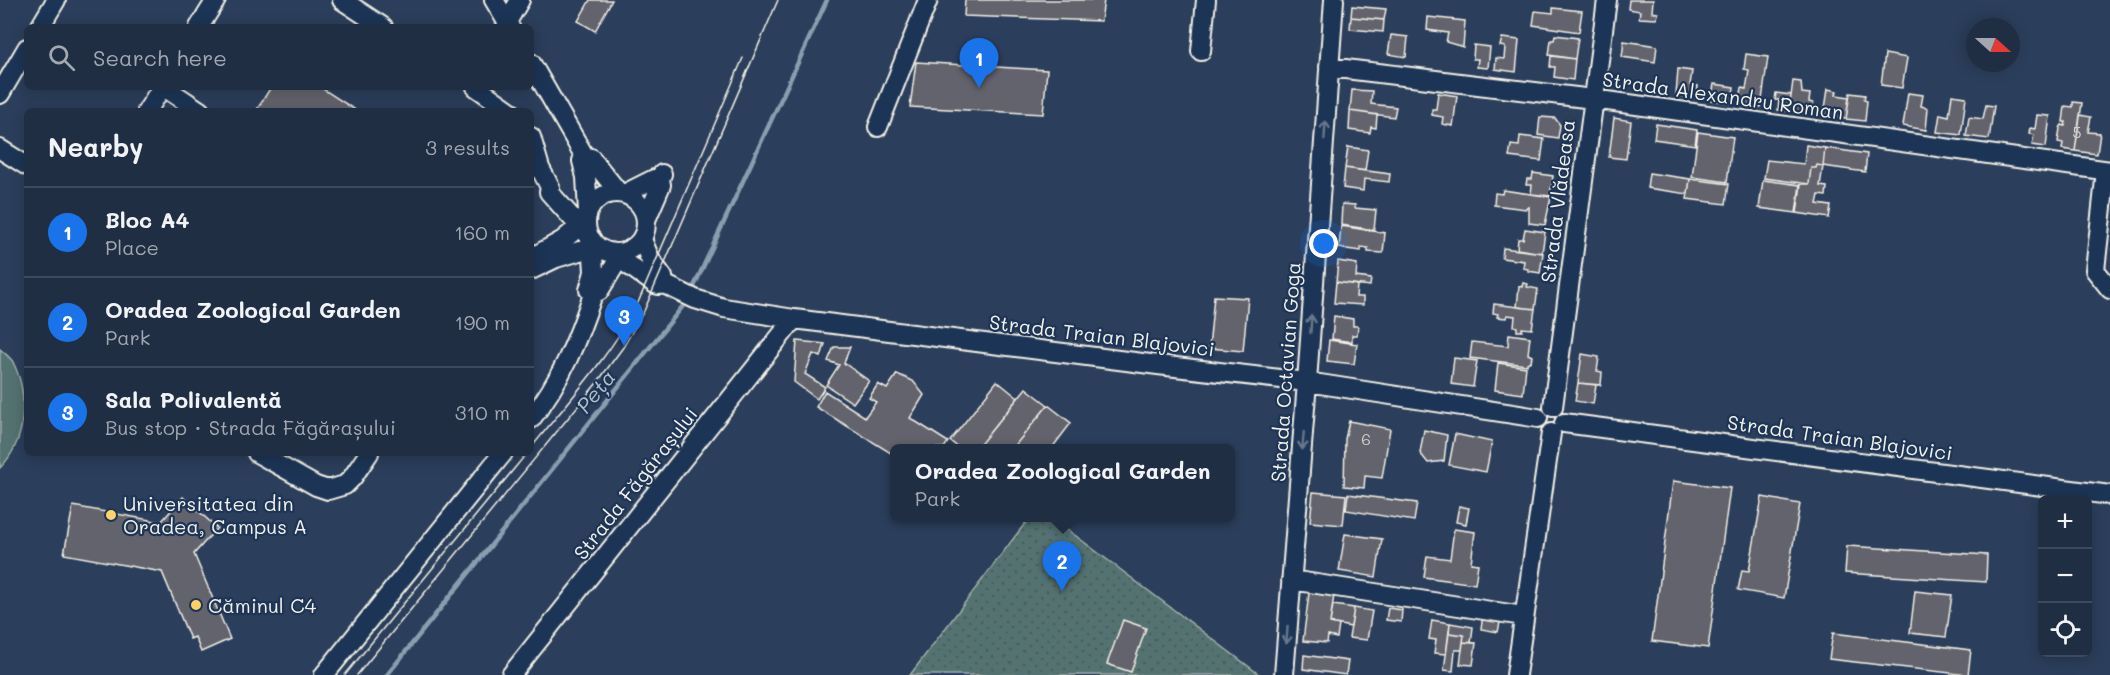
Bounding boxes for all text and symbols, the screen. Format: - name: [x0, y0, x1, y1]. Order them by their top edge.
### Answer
- north arrow: [1966, 18, 2020, 72]
- search box: [24, 24, 534, 90]
- pin: 1: [960, 38, 998, 88]
- icon: search: [45, 41, 78, 74]
- text: Search here: [93, 43, 227, 72]
- street label: Strada Alexandru Roman: [1601, 65, 1845, 125]
- street label: Strada Vlădeasa: [1534, 118, 1580, 284]
- one-way arrow: [1320, 120, 1331, 140]
- house number: 5: [2072, 121, 2082, 142]
- text: Nearby: [48, 130, 143, 164]
- text: 3 results: [425, 134, 510, 160]
- text: Bloc A4: [105, 205, 189, 234]
- text: 1: [63, 219, 72, 245]
- text: 160 m: [454, 219, 510, 245]
- your location: [1309, 229, 1338, 258]
- text: Place: [105, 234, 159, 260]
- street label: Strada Octavian Goga: [1264, 261, 1306, 483]
- text: Oradea Zoological Garden: [105, 295, 401, 324]
- pin: 3: [604, 296, 644, 346]
- street label: Strada Traian Blajovici: [988, 308, 1216, 362]
- text: 2: [62, 309, 73, 335]
- text: 190 m: [455, 309, 510, 335]
- one-way arrow: [1306, 315, 1317, 335]
- text: Park: [105, 324, 150, 350]
- water label: Peța: [569, 364, 621, 419]
- text: Sala Polivalentă: [105, 385, 282, 414]
- text: 3: [62, 399, 74, 425]
- text: 310 m: [455, 399, 510, 425]
- street label: Strada Făgărașului: [567, 401, 704, 565]
- street label: Strada Traian Blajovici: [1726, 408, 1954, 466]
- text: Bus stop · Strada Făgărașului: [105, 414, 396, 440]
- house number: 6: [1361, 428, 1371, 449]
- one-way arrow: [1297, 430, 1308, 450]
- popup: [890, 444, 1235, 522]
- text: Oradea Zoological Garden: [915, 456, 1210, 485]
- text: Park: [915, 485, 960, 511]
- place label: Universitatea din Oradea, Campus A: [123, 490, 307, 539]
- map controls: [2038, 495, 2092, 657]
- button: +: [2038, 495, 2092, 549]
- marker: Universitatea din Oradea, Campus A: [104, 508, 118, 522]
- pin: 2: [1042, 542, 1082, 591]
- button: −: [2038, 549, 2092, 603]
- place label: Căminul C4: [208, 592, 317, 618]
- marker: Căminul C4: [189, 598, 203, 612]
- button: locate: [2038, 603, 2092, 657]
- one-way arrow: [1281, 625, 1292, 645]

